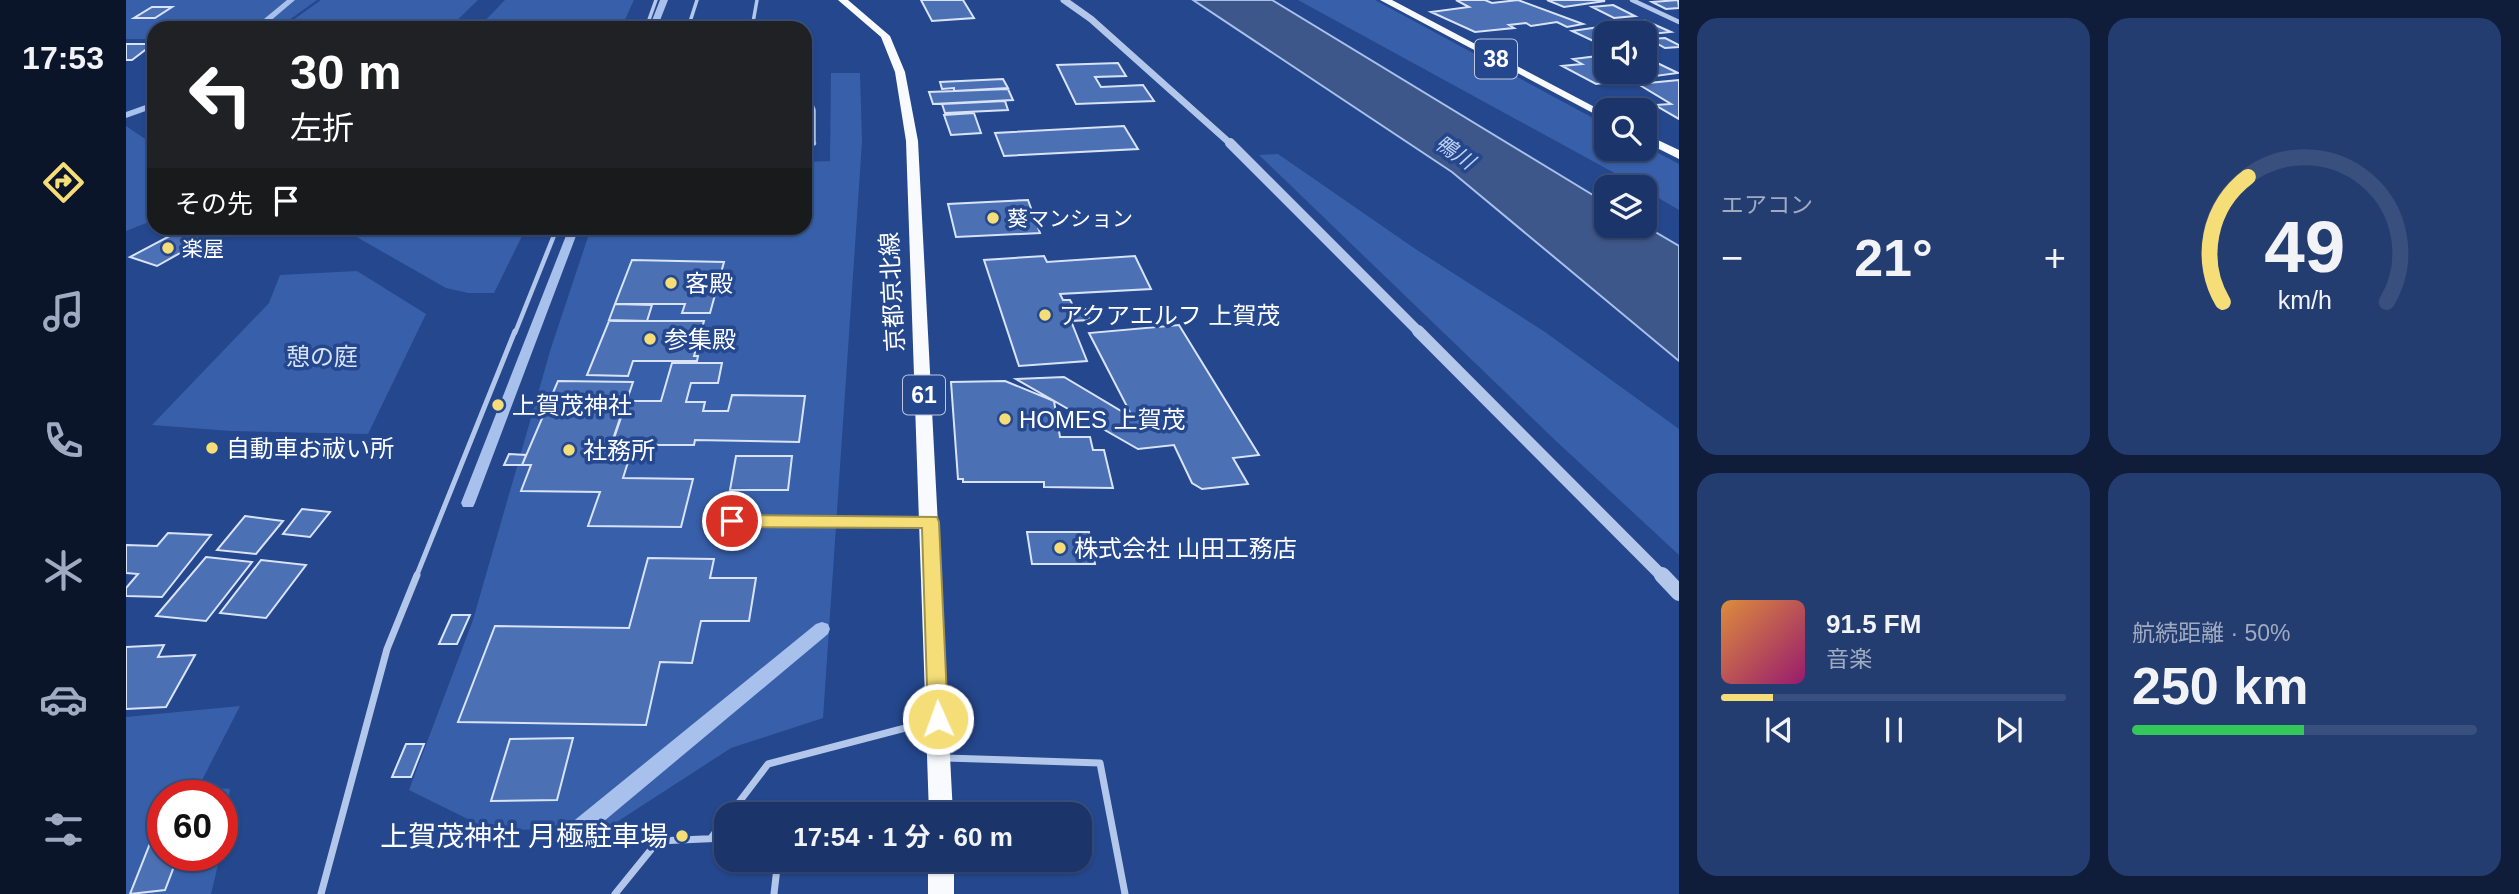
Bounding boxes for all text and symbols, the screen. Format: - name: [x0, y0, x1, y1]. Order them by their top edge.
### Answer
- map controls: [1594, 21, 1657, 238]
- button: sound: [1594, 21, 1657, 84]
- text: 17:53: [22, 40, 104, 76]
- road number: 38: [1475, 40, 1517, 78]
- text: 30 m: [290, 45, 402, 99]
- icon: left: [175, 49, 266, 140]
- button: search: [1594, 98, 1657, 161]
- text: 左折: [290, 110, 354, 146]
- water label: 鴨川: [1431, 131, 1480, 174]
- icon: directions: [39, 158, 88, 207]
- button: layers: [1594, 175, 1657, 238]
- icon: arrive: [267, 182, 305, 220]
- text: その先: [175, 189, 253, 219]
- text: エアコン: [1721, 192, 1813, 218]
- place label: 葵マンション: [1007, 207, 1133, 230]
- text: 49: [2264, 207, 2345, 288]
- marker: 葵マンション: [985, 210, 1001, 226]
- text: 21°: [1854, 229, 1933, 287]
- street label: 京都京北線: [875, 231, 909, 353]
- place label: 楽屋: [182, 237, 224, 260]
- text: −: [1721, 237, 1743, 279]
- text: +: [2044, 237, 2066, 279]
- marker: 楽屋: [160, 240, 176, 256]
- place label: 客殿: [685, 270, 733, 297]
- marker: 客殿: [663, 275, 679, 291]
- text: km/h: [2277, 286, 2332, 314]
- icon: music: [39, 287, 88, 336]
- place label: アクアエルフ 上賀茂: [1059, 302, 1280, 329]
- marker: アクアエルフ 上賀茂: [1037, 307, 1053, 323]
- place label: 参集殿: [664, 326, 736, 353]
- marker: 参集殿: [642, 331, 658, 347]
- park label: 憩の庭: [286, 343, 358, 370]
- road number: 61: [903, 376, 945, 414]
- place label: 上賀茂神社: [512, 392, 632, 419]
- marker: 上賀茂神社: [490, 397, 506, 413]
- place label: HOMES 上賀茂: [1019, 406, 1186, 433]
- marker: HOMES 上賀茂: [997, 411, 1013, 427]
- icon: phone: [39, 416, 88, 465]
- place label: 自動車お祓い所: [226, 435, 394, 462]
- place label: 社務所: [583, 437, 655, 464]
- marker: 自動車お祓い所: [204, 440, 220, 456]
- marker: 社務所: [561, 442, 577, 458]
- pin: [702, 491, 762, 551]
- icon: arrive: [713, 502, 751, 540]
- place label: 株式会社 山田工務店: [1074, 535, 1297, 562]
- marker: 株式会社 山田工務店: [1052, 540, 1068, 556]
- icon: climate: [39, 546, 88, 595]
- text: 91.5 FM: [1826, 609, 1921, 639]
- text: 航続距離 · 50%: [2132, 620, 2290, 646]
- text: 音楽: [1826, 646, 1872, 672]
- text: 250 km: [2132, 657, 2308, 715]
- icon: car: [39, 675, 88, 724]
- position arrow: [901, 682, 975, 756]
- icon: previous: [1760, 711, 1798, 749]
- icon: pause: [1875, 711, 1913, 749]
- icon: next: [1990, 711, 2028, 749]
- speed limit sign: 60: [147, 780, 238, 871]
- icon: filters: [39, 805, 88, 854]
- place label: 上賀茂神社 月極駐車場: [380, 821, 668, 852]
- text: 17:54 · 1 分 · 60 m: [793, 822, 1013, 852]
- marker: 上賀茂神社 月極駐車場: [674, 828, 690, 844]

